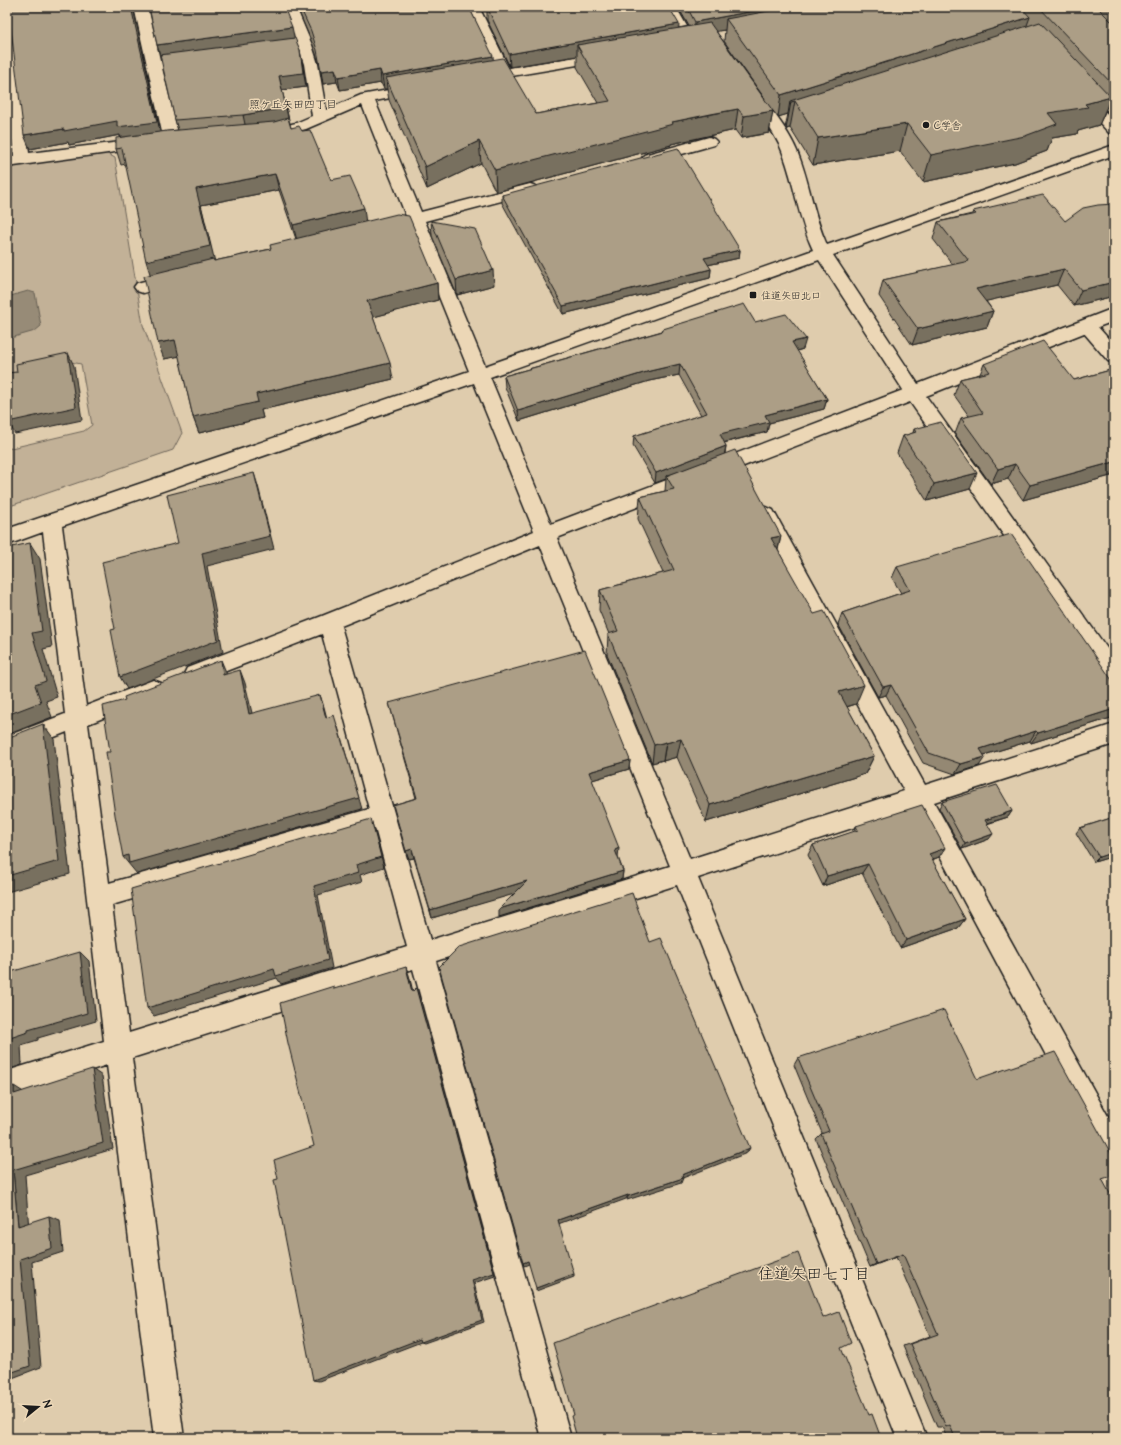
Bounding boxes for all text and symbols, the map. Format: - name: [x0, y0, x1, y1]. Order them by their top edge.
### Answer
- district label: 照ケ丘矢田四丁目: [249, 97, 337, 112]
- place label: C学舎: [934, 119, 961, 133]
- marker: C学舎: [921, 120, 931, 130]
- place label: 住道矢田北口: [761, 289, 821, 303]
- marker: 住道矢田北口: [748, 290, 758, 300]
- district label: 住道矢田七丁目: [758, 1263, 870, 1285]
- north arrow: [18, 1387, 58, 1427]
- text: N: [39, 1398, 55, 1410]

